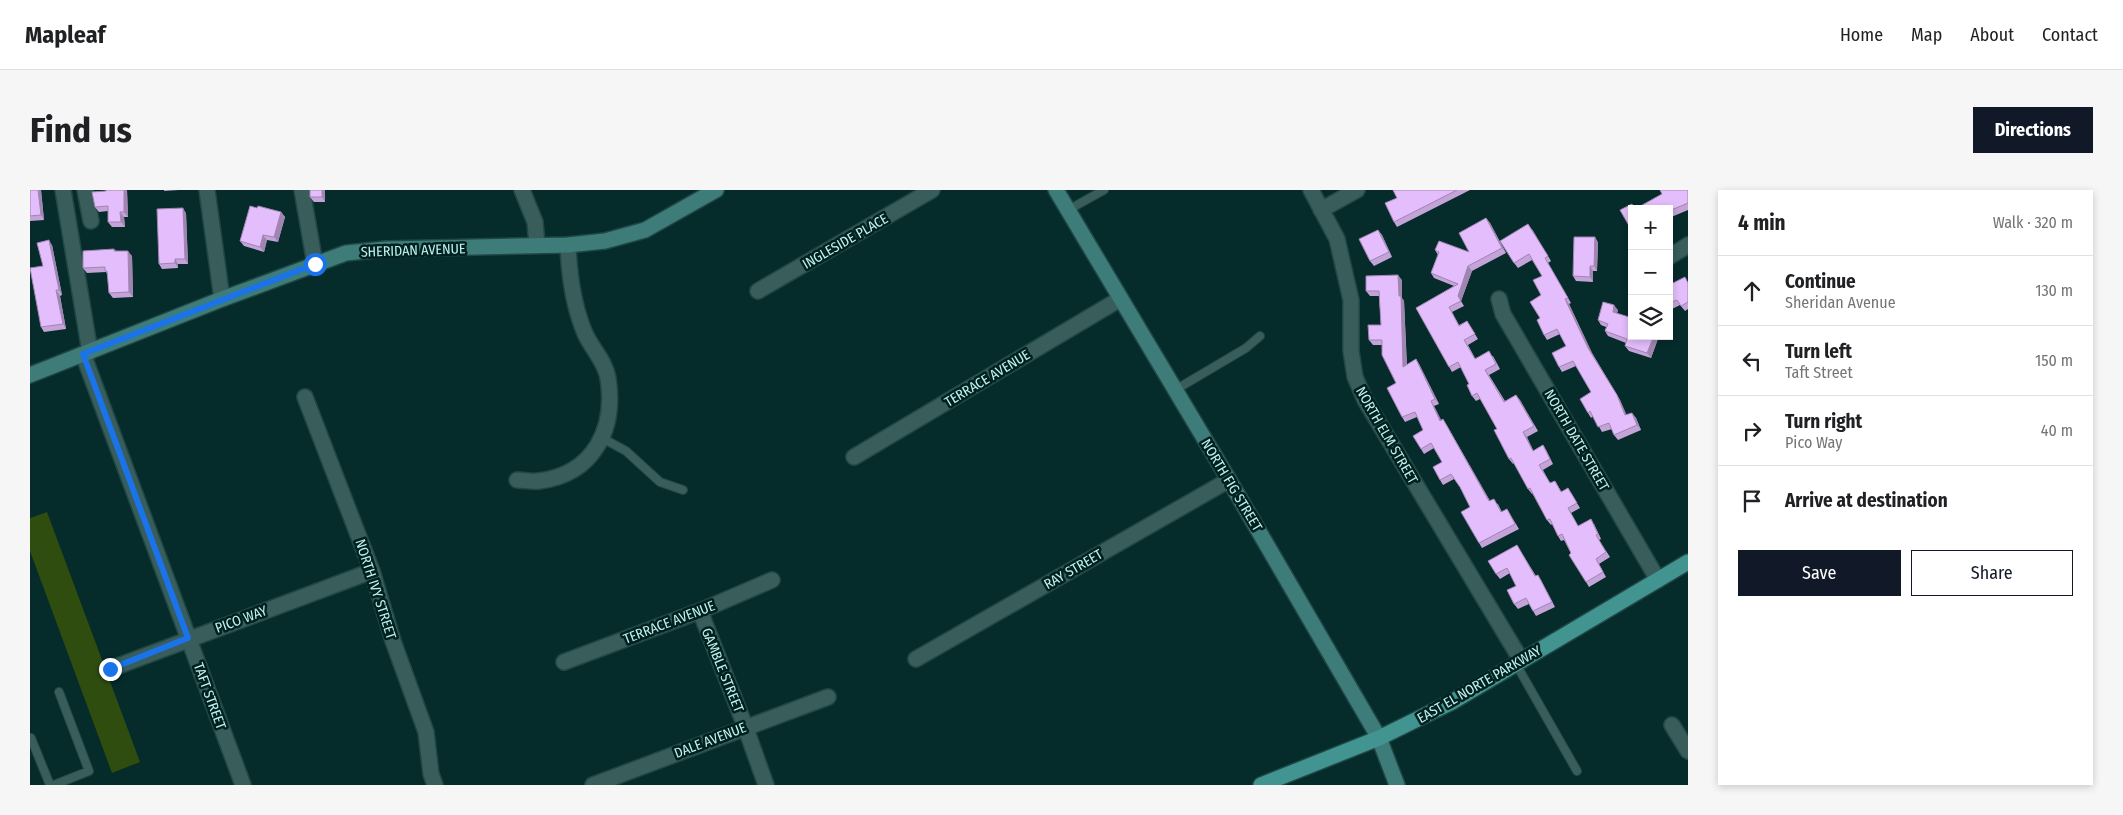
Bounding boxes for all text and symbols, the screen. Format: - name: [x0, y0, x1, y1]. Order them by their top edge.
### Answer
- text: Mapleaf: [25, 21, 105, 49]
- text: Home: [1840, 24, 1883, 46]
- text: Map: [1911, 24, 1942, 46]
- text: About: [1970, 24, 2014, 46]
- text: Contact: [2042, 24, 2098, 46]
- button: Directions: [1973, 107, 2093, 153]
- text: Find us: [30, 109, 132, 151]
- map controls: [1628, 205, 1673, 340]
- button: +: [1628, 205, 1673, 250]
- street label: INGLESIDE PLACE: [799, 210, 891, 273]
- text: 4 min: [1738, 210, 1786, 236]
- text: Walk · 320 m: [1993, 213, 2073, 232]
- street label: SHERIDAN AVENUE: [360, 240, 466, 261]
- button: −: [1628, 250, 1673, 295]
- route start: [304, 253, 327, 276]
- text: Continue: [1785, 270, 1856, 293]
- icon: ahead: [1738, 277, 1766, 305]
- text: 130 m: [2035, 281, 2073, 300]
- text: Sheridan Avenue: [1785, 293, 1896, 312]
- button: layers: [1628, 295, 1673, 340]
- text: Turn left: [1785, 340, 1852, 363]
- street label: TERRACE AVENUE: [941, 346, 1033, 411]
- icon: left: [1738, 347, 1766, 375]
- text: 150 m: [2035, 351, 2073, 370]
- text: Taft Street: [1785, 363, 1853, 382]
- street label: NORTH ELM STREET: [1352, 384, 1421, 487]
- street label: NORTH DATE STREET: [1541, 387, 1613, 494]
- text: Turn right: [1785, 410, 1862, 433]
- icon: right: [1738, 417, 1766, 445]
- text: 40 m: [2041, 421, 2073, 440]
- text: Pico Way: [1785, 433, 1842, 452]
- street label: NORTH FIG STREET: [1197, 436, 1266, 535]
- icon: arrive: [1738, 487, 1766, 515]
- text: Arrive at destination: [1785, 489, 1948, 512]
- street label: NORTH IVY STREET: [351, 537, 400, 642]
- street label: RAY STREET: [1041, 546, 1106, 593]
- button: Save: [1738, 550, 1901, 596]
- button: Share: [1911, 550, 2073, 596]
- street label: TERRACE AVENUE: [621, 597, 718, 648]
- street label: PICO WAY: [213, 602, 269, 637]
- street label: GAMBLE STREET: [698, 626, 747, 715]
- street label: EAST EL NORTE PARKWAY: [1414, 642, 1544, 727]
- route end: [99, 658, 122, 681]
- street label: TAFT STREET: [190, 661, 230, 732]
- street label: DALE AVENUE: [672, 719, 749, 762]

